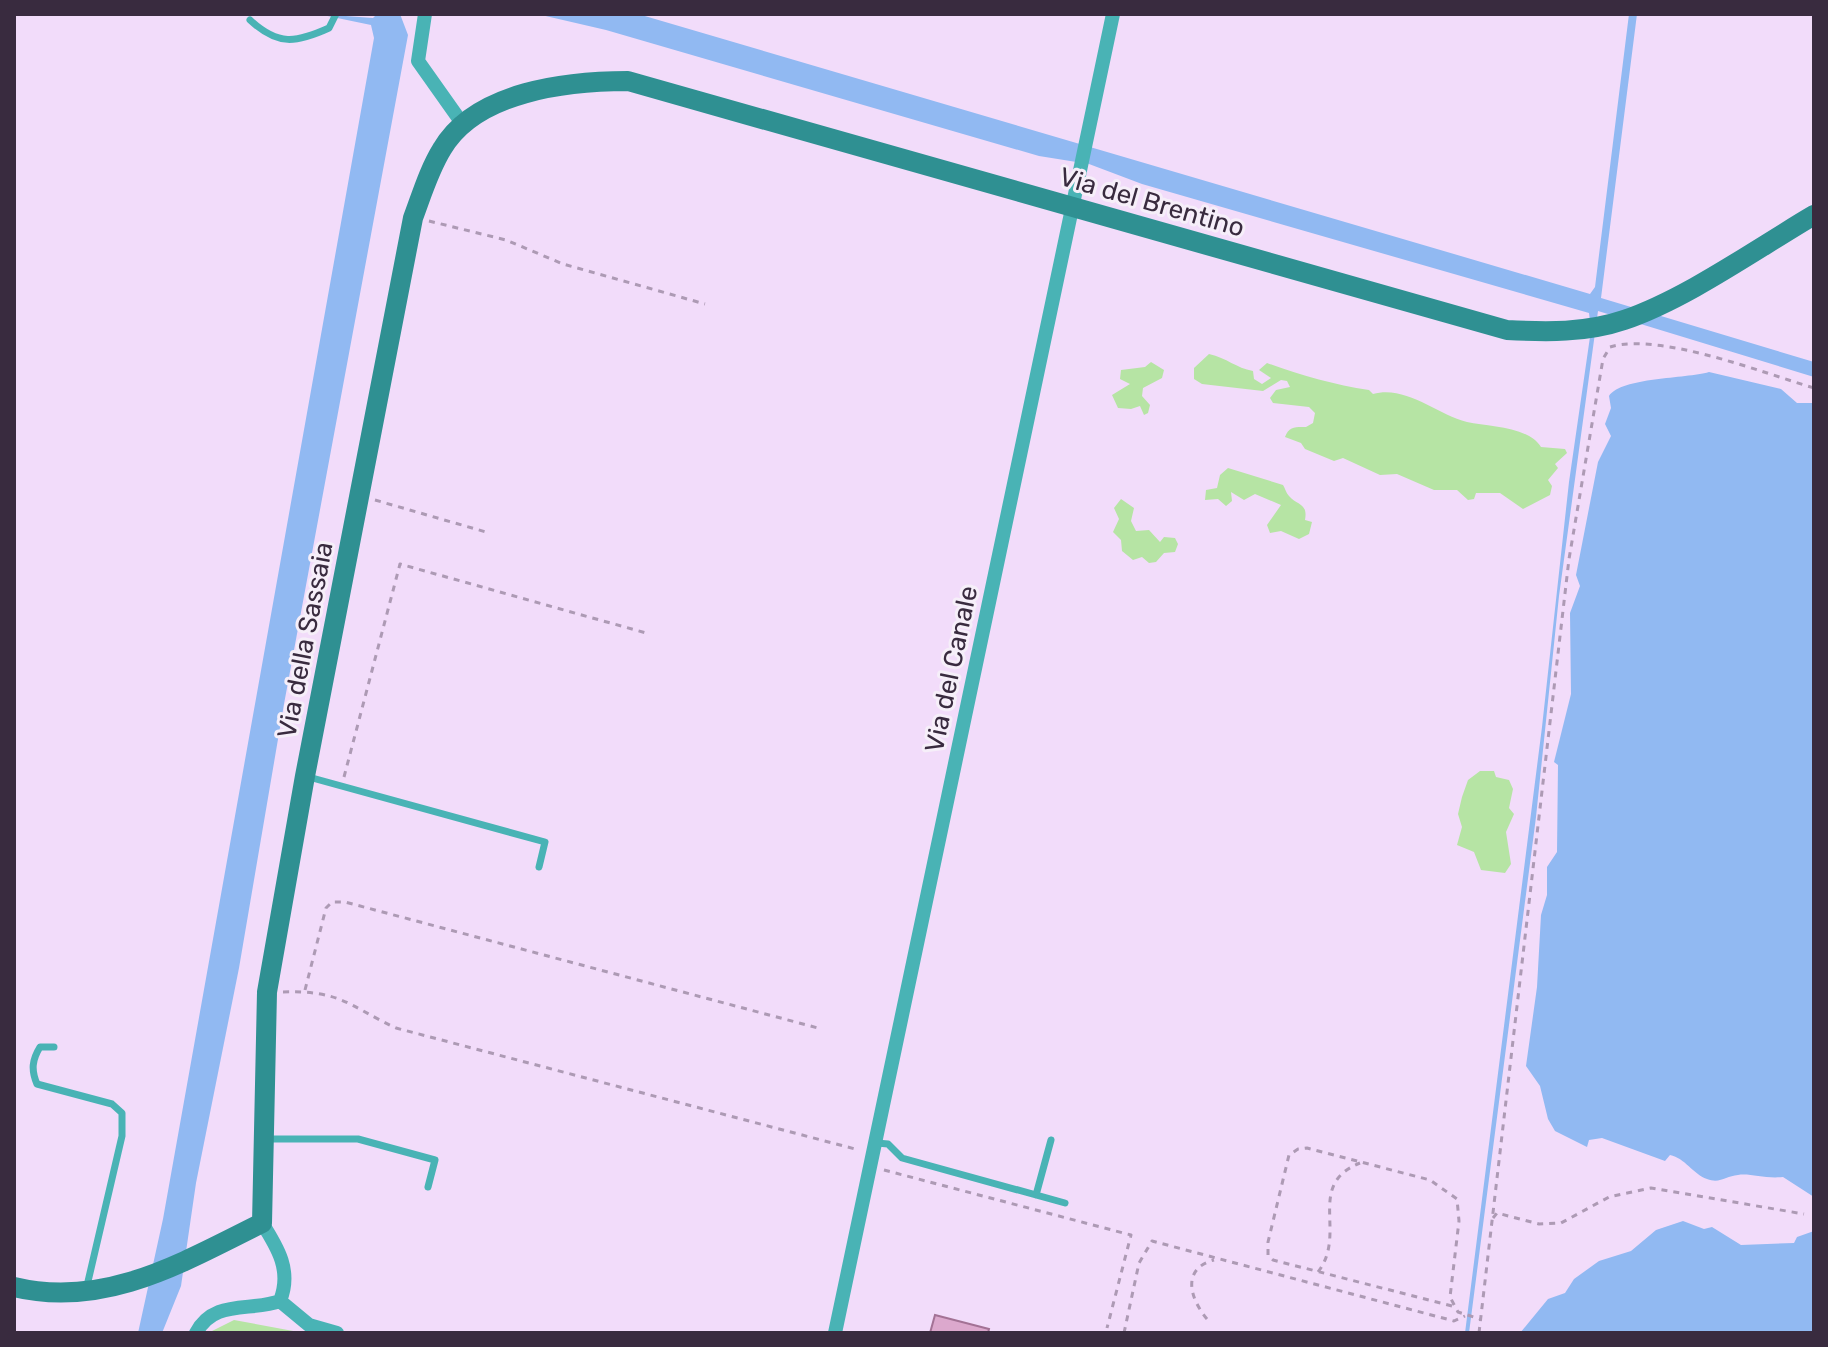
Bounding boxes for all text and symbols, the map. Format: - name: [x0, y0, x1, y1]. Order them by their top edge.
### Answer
- street label: Via del Brentino: [1056, 161, 1248, 244]
- street label: Via della Sassaia: [271, 539, 340, 741]
- street label: Via del Canale: [919, 583, 984, 755]

